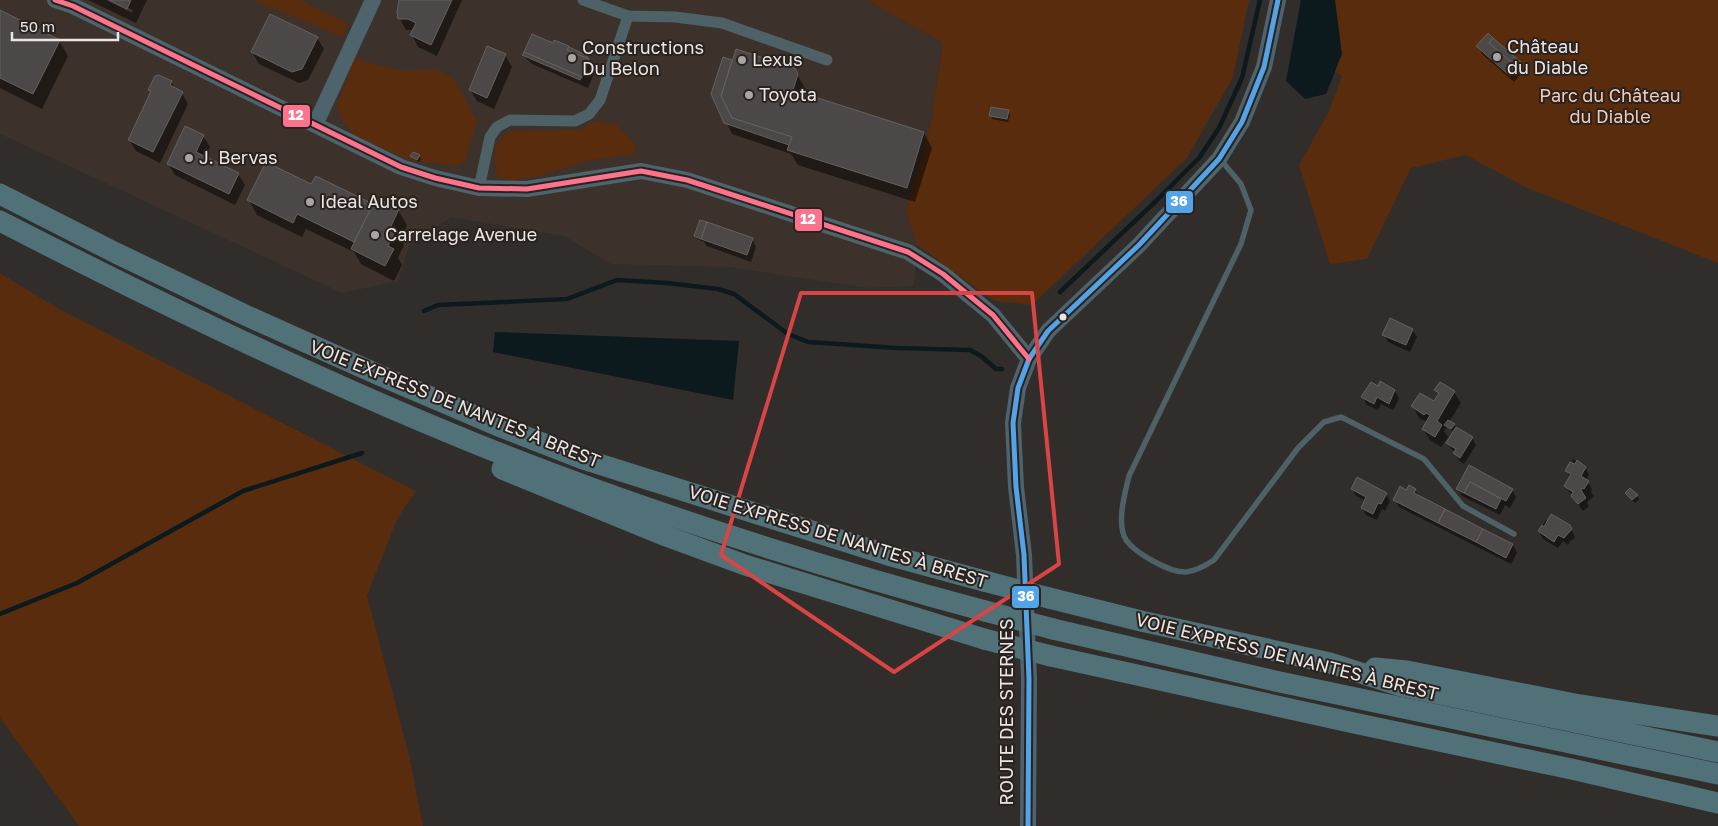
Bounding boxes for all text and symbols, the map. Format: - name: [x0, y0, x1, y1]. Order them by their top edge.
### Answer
- scale bar: [12, 10, 119, 42]
- text: 50 m: [20, 17, 55, 35]
- place label: Château du Diable: [1507, 35, 1588, 78]
- place label: Constructions Du Belon: [582, 36, 704, 79]
- place label: Lexus: [752, 48, 803, 70]
- marker: Château du Diable: [1491, 51, 1503, 63]
- marker: Constructions Du Belon: [566, 52, 578, 64]
- marker: Lexus: [736, 54, 748, 66]
- place label: Toyota: [759, 83, 817, 105]
- park label: Parc du Château du Diable: [1539, 84, 1681, 127]
- marker: Toyota: [743, 89, 755, 101]
- line badge: 12: [282, 104, 311, 128]
- text: 12: [288, 106, 304, 123]
- place label: J. Bervas: [199, 146, 278, 168]
- marker: J. Bervas: [183, 152, 195, 164]
- place label: Ideal Autos: [320, 190, 418, 212]
- line badge: 36: [1165, 190, 1194, 214]
- text: 36: [1170, 192, 1188, 209]
- marker: Ideal Autos: [304, 196, 316, 208]
- line badge: 12: [794, 208, 823, 232]
- text: 12: [800, 210, 816, 227]
- place label: Carrelage Avenue: [385, 223, 537, 245]
- marker: Carrelage Avenue: [369, 229, 381, 241]
- unlabelled marker: [1058, 312, 1068, 322]
- street label: VOIE EXPRESS DE NANTES À BREST: [307, 335, 604, 472]
- street label: VOIE EXPRESS DE NANTES À BREST: [686, 480, 990, 592]
- line badge: 36: [1011, 585, 1040, 609]
- text: 36: [1017, 587, 1035, 604]
- street label: VOIE EXPRESS DE NANTES À BREST: [1133, 608, 1441, 704]
- street label: ROUTE DES STERNES: [995, 619, 1017, 805]

